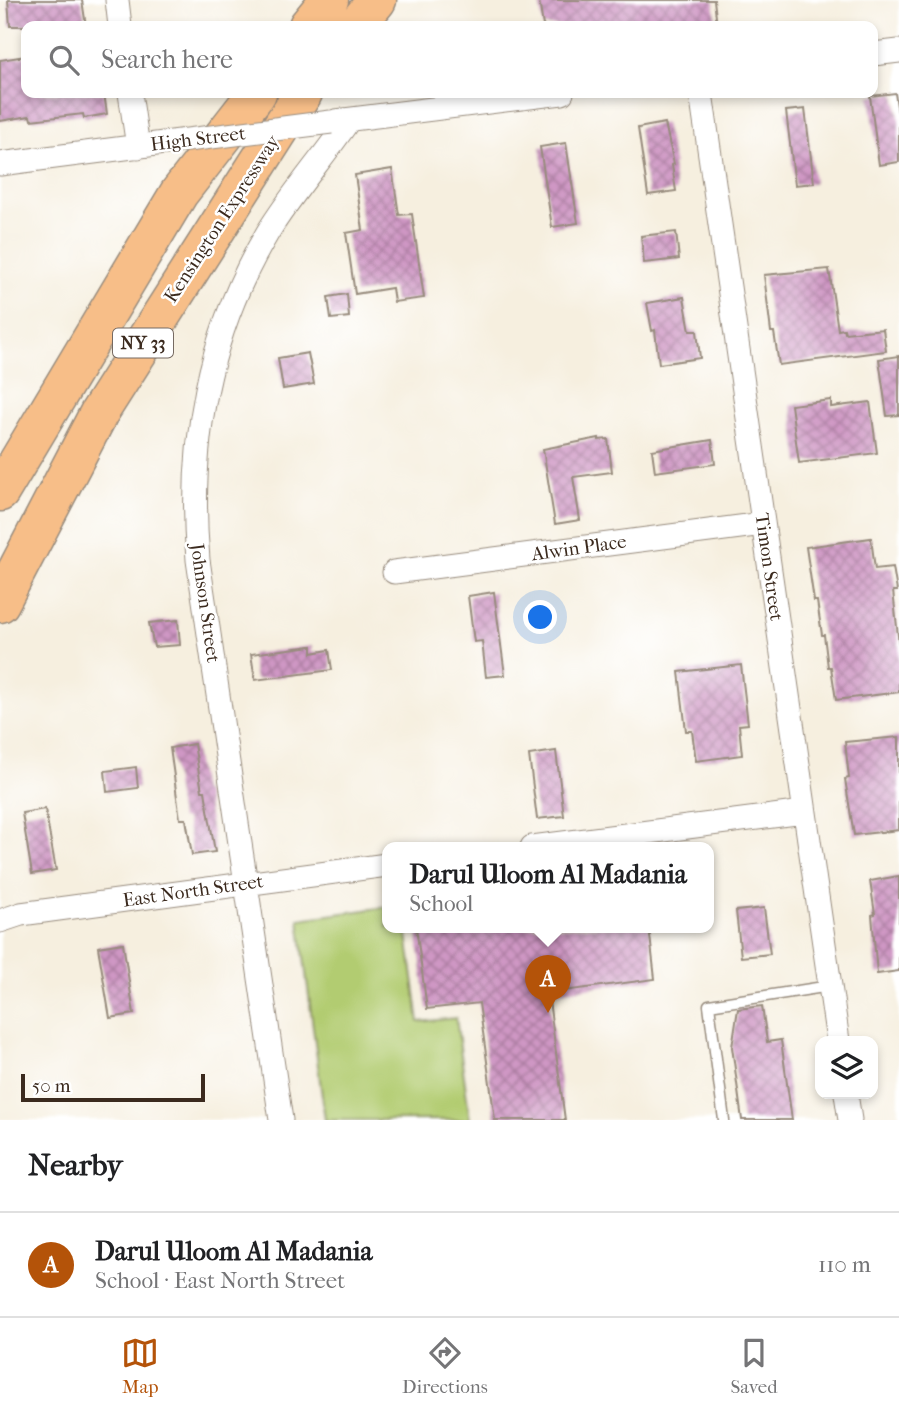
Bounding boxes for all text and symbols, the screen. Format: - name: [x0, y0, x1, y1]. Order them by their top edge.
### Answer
- search box: [21, 21, 878, 98]
- icon: search: [45, 41, 83, 79]
- text: Search here: [101, 44, 233, 75]
- street label: High Street: [149, 122, 247, 156]
- street label: Kensington Expressway: [160, 131, 285, 307]
- road number: NY 33: [113, 328, 173, 358]
- street label: Timon Street: [751, 512, 787, 622]
- street label: Alwin Place: [529, 530, 628, 566]
- street label: Johnson Street: [185, 540, 224, 664]
- your location: [523, 600, 557, 634]
- popup: [382, 842, 714, 933]
- text: Darul Uloom Al Madania: [409, 859, 687, 890]
- street label: East North Street: [121, 870, 265, 912]
- text: School: [409, 890, 473, 917]
- pin: A: [525, 955, 571, 1013]
- map controls: [815, 1036, 878, 1099]
- button: layers: [815, 1036, 878, 1099]
- scale bar: [21, 1071, 205, 1103]
- text: 50 m: [32, 1075, 71, 1097]
- text: Nearby: [28, 1148, 123, 1183]
- text: Darul Uloom Al Madania: [95, 1236, 373, 1267]
- text: A: [44, 1251, 58, 1278]
- text: 110 m: [818, 1251, 871, 1278]
- text: School · East North Street: [95, 1267, 345, 1294]
- tab: Map: [121, 1334, 159, 1398]
- tab: Directions: [402, 1334, 488, 1398]
- tab: Saved: [730, 1334, 778, 1398]

